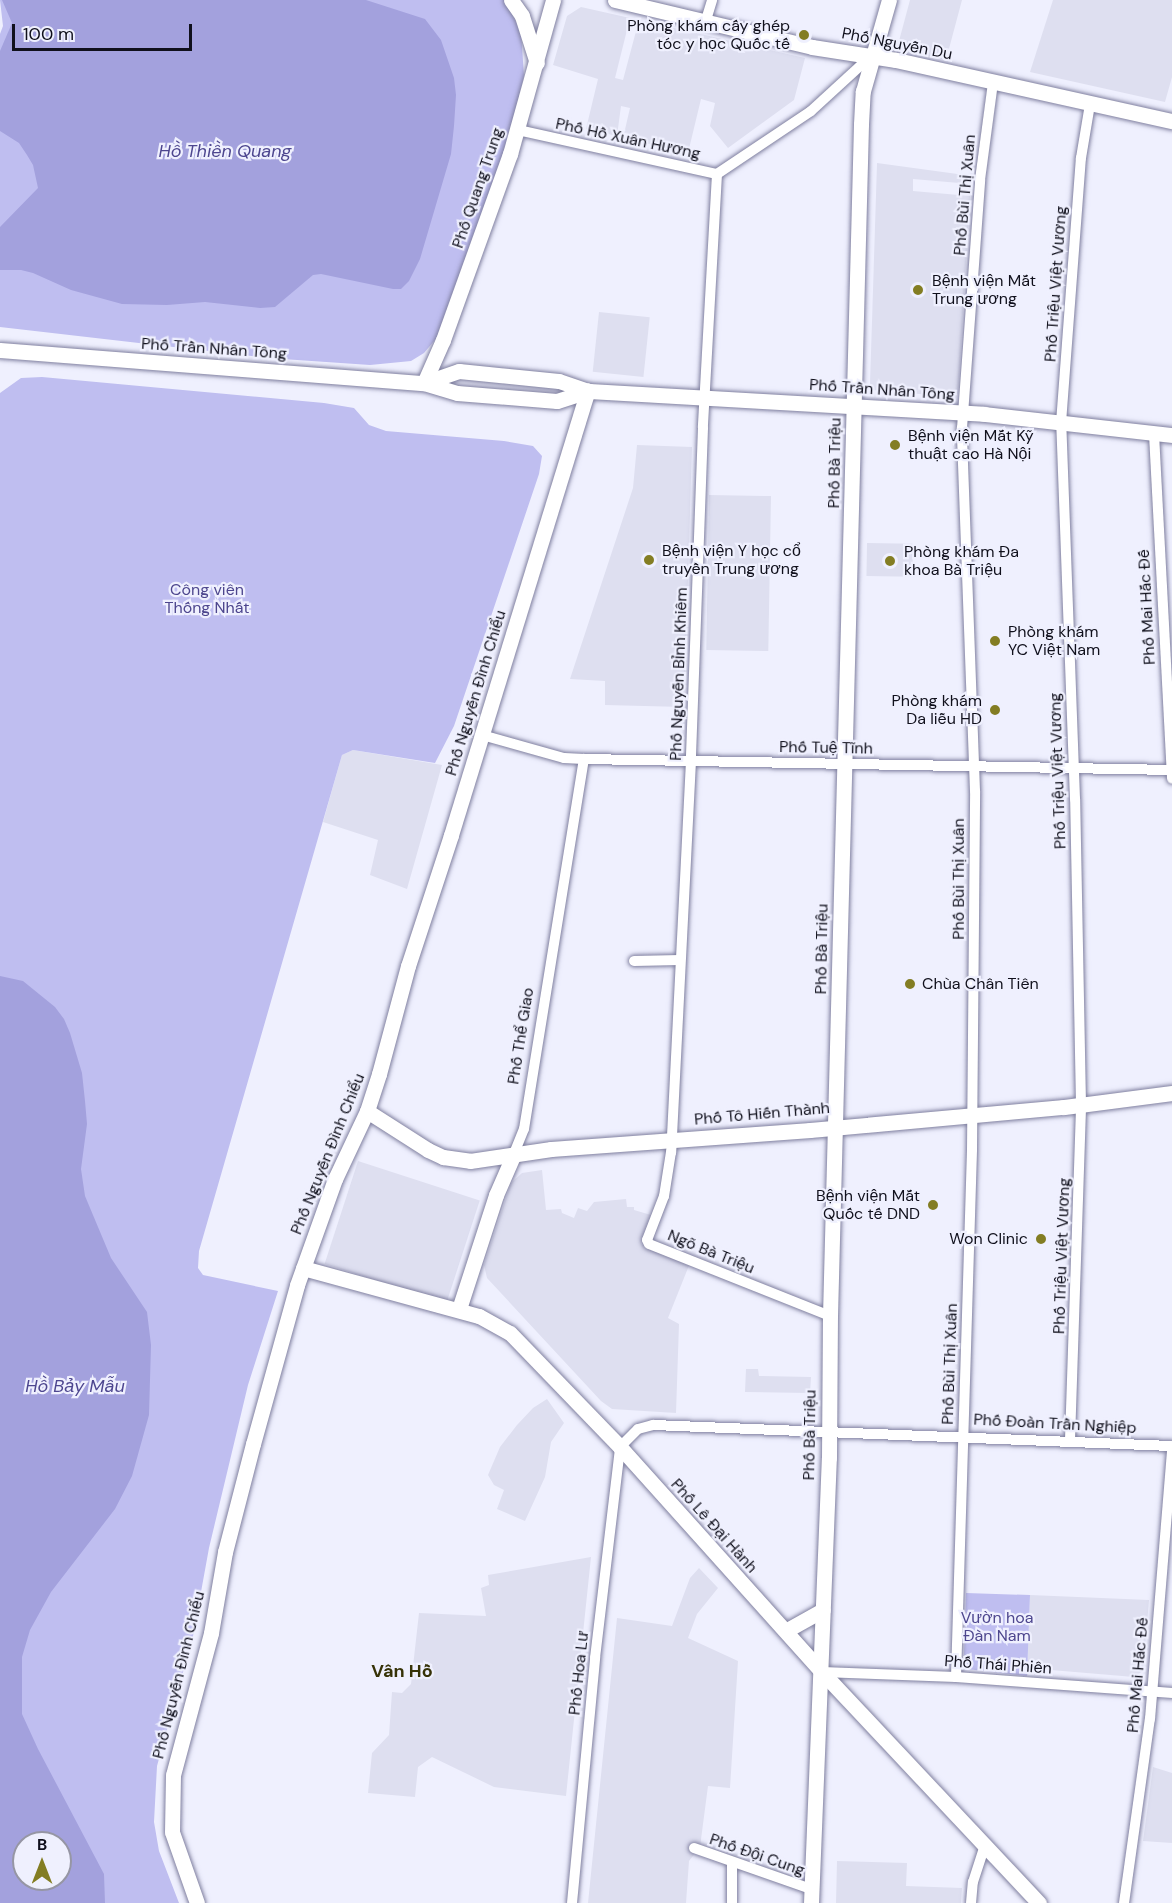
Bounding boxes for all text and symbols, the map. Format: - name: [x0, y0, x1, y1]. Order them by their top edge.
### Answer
- scale bar: [15, 12, 195, 50]
- place label: Phòng khám cấy ghép tóc y học Quốc tế: [627, 16, 790, 54]
- text: 100 m: [23, 22, 74, 46]
- street label: Phố Nguyễn Du: [840, 24, 954, 64]
- marker: Phòng khám cấy ghép tóc y học Quốc tế: [795, 26, 813, 44]
- street label: Phố Hồ Xuân Hương: [554, 114, 702, 164]
- street label: Phố Quang Trung: [448, 125, 508, 251]
- street label: Phố Bùi Thị Xuân: [950, 134, 980, 256]
- water label: Hồ Thiền Quang: [158, 140, 292, 162]
- street label: Phố Triệu Việt Vương: [1041, 205, 1071, 363]
- place label: Bệnh viện Mắt Trung ương: [932, 271, 1036, 309]
- marker: Bệnh viện Mắt Trung ương: [909, 281, 927, 299]
- street label: Phố Trần Nhân Tông: [141, 334, 287, 364]
- street label: Phố Trần Nhân Tông: [809, 375, 955, 405]
- street label: Phố Bà Triệu: [825, 417, 845, 509]
- place label: Bệnh viện Mắt Kỹ thuật cao Hà Nội: [908, 426, 1034, 464]
- marker: Bệnh viện Mắt Kỹ thuật cao Hà Nội: [886, 436, 904, 454]
- place label: Bệnh viện Y học cổ truyền Trung ương: [662, 541, 801, 579]
- place label: Phòng khám Đa khoa Bà Triệu: [904, 542, 1019, 580]
- street label: Phố Mai Hắc Đế: [1134, 549, 1160, 665]
- marker: Bệnh viện Y học cổ truyền Trung ương: [640, 551, 658, 569]
- marker: Phòng khám Đa khoa Bà Triệu: [881, 552, 899, 570]
- park label: Công viên Thống Nhất: [164, 580, 250, 618]
- street label: Phố Nguyễn Bỉnh Khiêm: [666, 587, 692, 761]
- street label: Phố Nguyễn Đình Chiểu: [442, 608, 510, 778]
- place label: Phòng khám YC Việt Nam: [1008, 622, 1100, 660]
- marker: Phòng khám YC Việt Nam: [986, 632, 1004, 650]
- place label: Phòng khám Da liễu HD: [891, 691, 982, 729]
- street label: Phố Triệu Việt Vương: [1046, 693, 1070, 849]
- marker: Phòng khám Da liễu HD: [986, 701, 1004, 719]
- street label: Phố Tuệ Tĩnh: [779, 738, 873, 758]
- street label: Phố Bùi Thị Xuân: [949, 818, 969, 940]
- street label: Phố Bà Triệu: [812, 903, 832, 995]
- place label: Chùa Chân Tiên: [922, 974, 1039, 994]
- marker: Chùa Chân Tiên: [903, 977, 917, 991]
- street label: Phố Thể Giao: [504, 986, 538, 1086]
- street label: Phố Nguyễn Đình Chiểu: [287, 1071, 369, 1237]
- street label: Phố Tô Hiến Thành: [693, 1099, 831, 1129]
- street label: Phố Triệu Việt Vương: [1050, 1178, 1074, 1334]
- place label: Bệnh viện Mắt Quốc tế DND: [816, 1186, 920, 1224]
- marker: Bệnh viện Mắt Quốc tế DND: [924, 1196, 942, 1214]
- street label: Ngõ Bà Triệu: [665, 1226, 757, 1278]
- place label: Won Clinic: [949, 1229, 1028, 1249]
- marker: Won Clinic: [1032, 1230, 1050, 1248]
- street label: Phố Bùi Thị Xuân: [938, 1303, 962, 1425]
- water label: Hồ Bảy Mẫu: [25, 1375, 125, 1397]
- street label: Phố Bà Triệu: [800, 1389, 820, 1481]
- street label: Phố Đoàn Trần Nghiệp: [973, 1410, 1137, 1438]
- street label: Phố Lê Đại Hành: [667, 1475, 761, 1577]
- street label: Phố Nguyễn Đình Chiểu: [149, 1589, 209, 1761]
- park label: Vườn hoa Đàn Nam: [961, 1608, 1033, 1646]
- street label: Phố Mai Hắc Đế: [1123, 1616, 1153, 1734]
- street label: Phố Hoa Lư: [565, 1630, 593, 1716]
- street label: Phố Thái Phiên: [944, 1652, 1052, 1678]
- district label: Vân Hồ: [371, 1660, 433, 1682]
- street label: Phố Đội Cung: [707, 1830, 807, 1880]
- north arrow: [12, 1831, 72, 1891]
- text: B: [37, 1834, 47, 1855]

